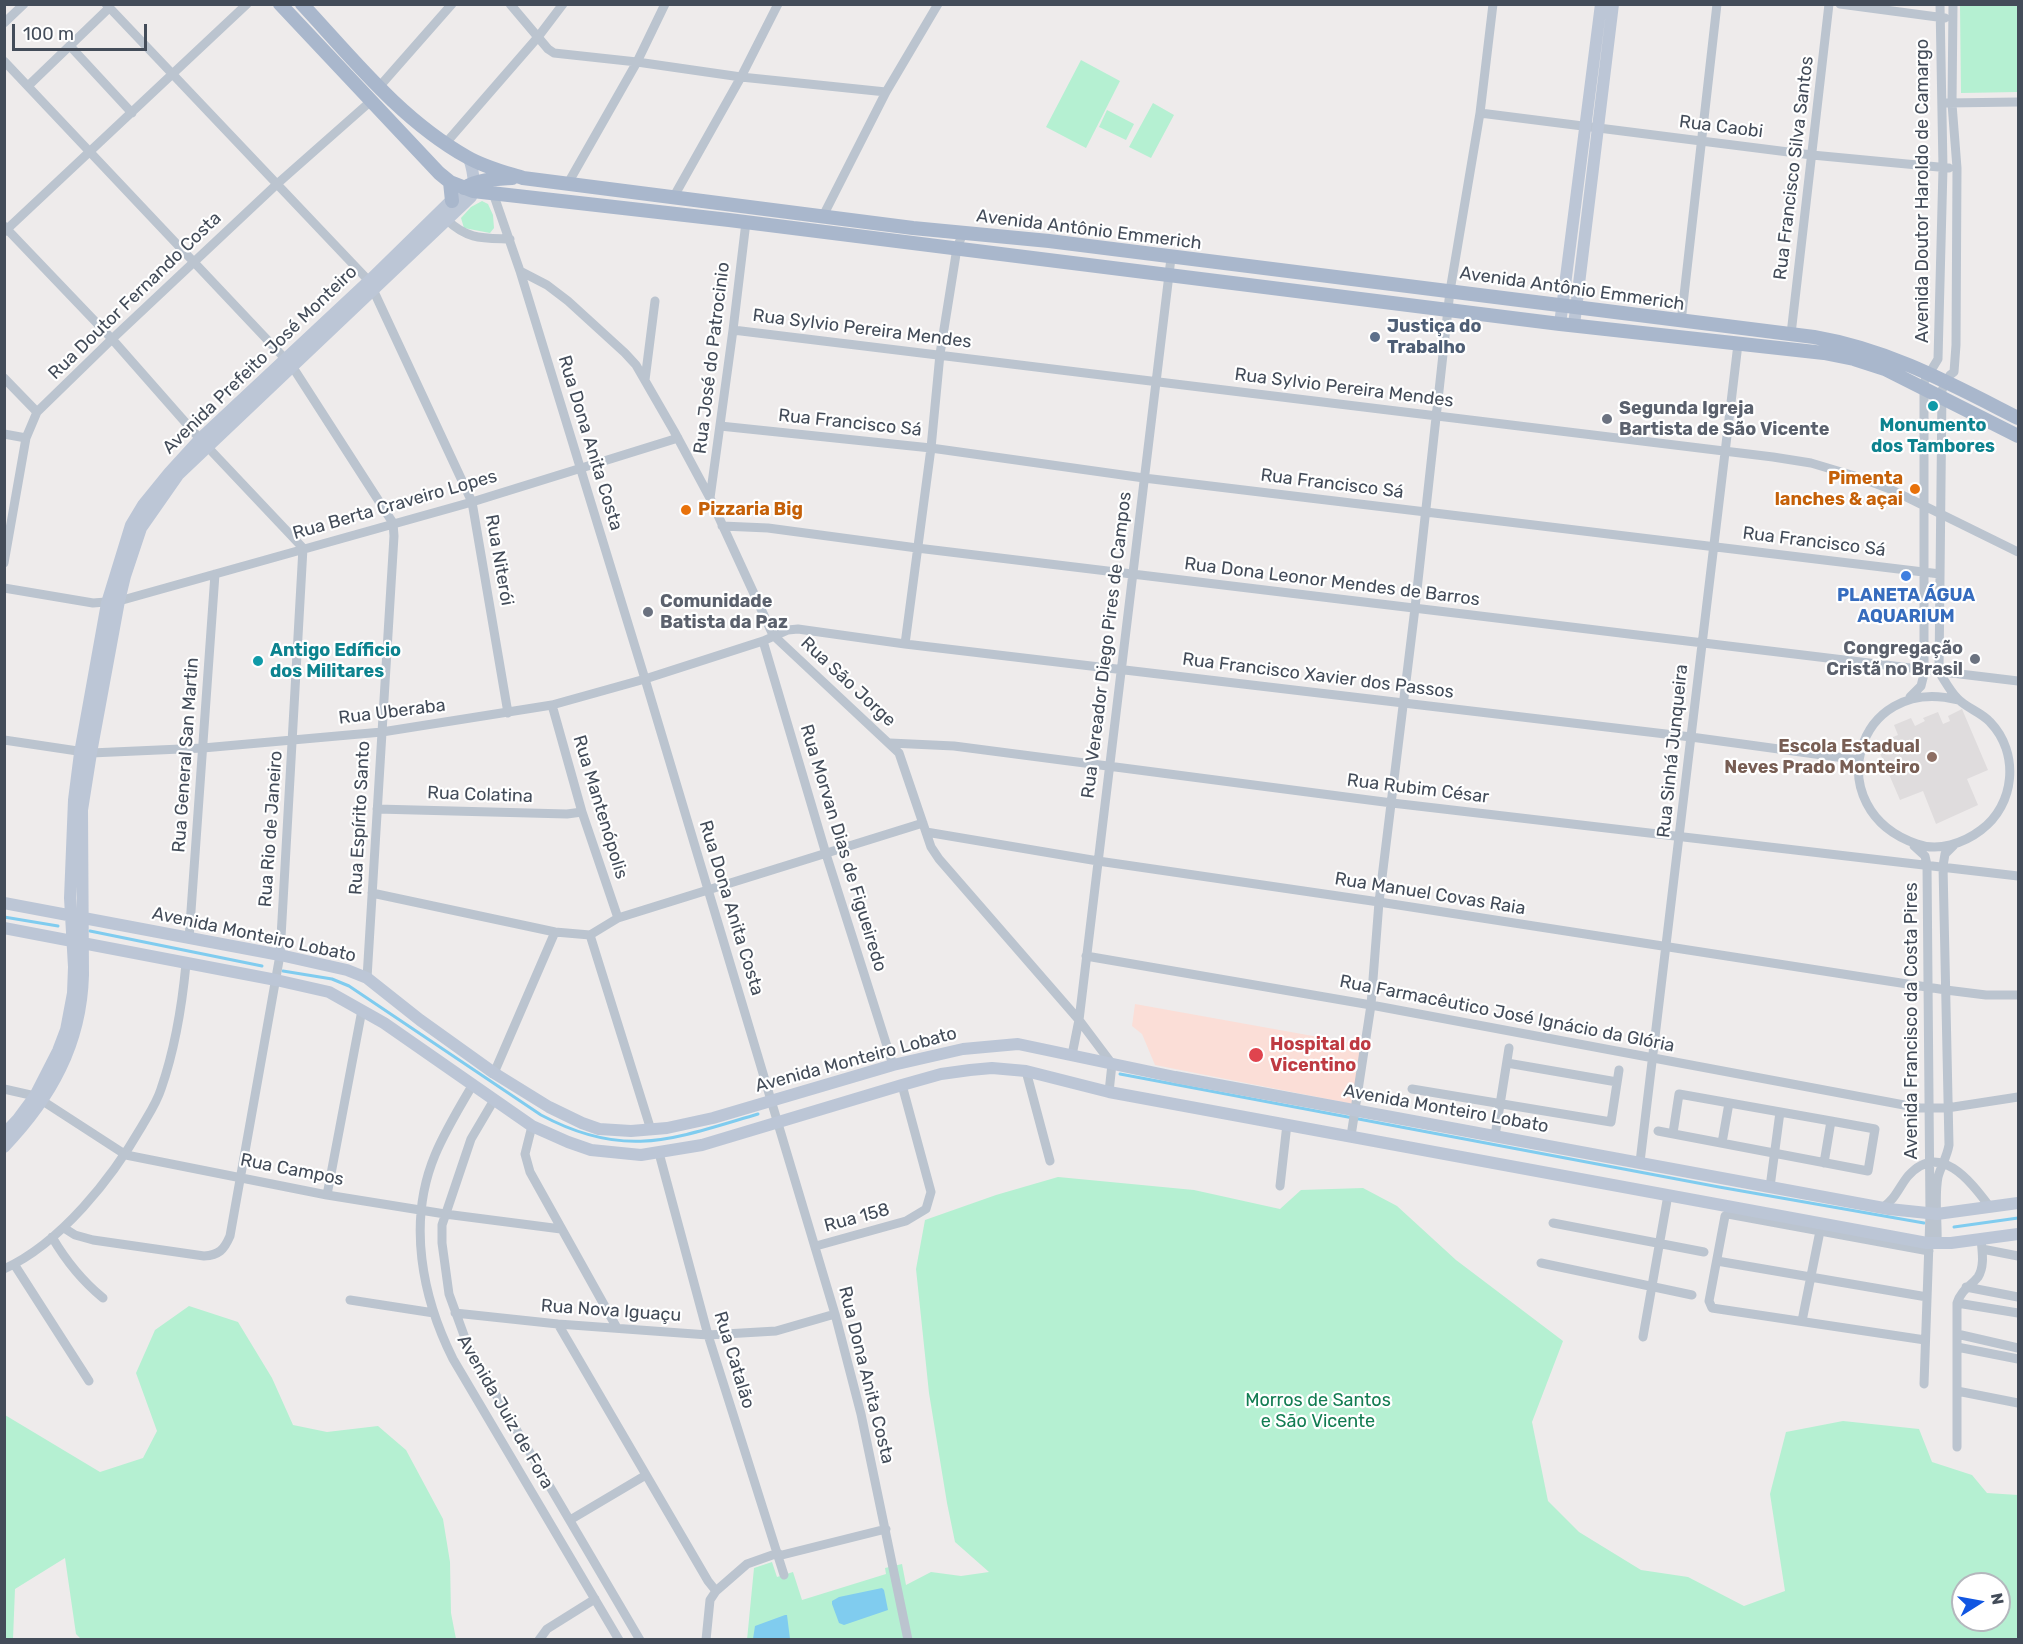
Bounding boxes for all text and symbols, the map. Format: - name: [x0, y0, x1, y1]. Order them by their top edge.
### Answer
- scale bar: [15, 12, 150, 50]
- text: 100 m: [23, 23, 74, 45]
- street label: Avenida Doutor Haroldo de Camargo: [1912, 39, 1934, 343]
- street label: Rua Francisco Silva Santos: [1770, 55, 1818, 281]
- street label: Rua Caobi: [1678, 111, 1764, 143]
- street label: Avenida Antônio Emmerich: [975, 205, 1203, 255]
- street label: Rua Doutor Fernando Costa: [44, 208, 226, 384]
- street label: Avenida Prefeito José Monteiro: [158, 261, 362, 459]
- street label: Rua José do Patrocinio: [690, 261, 734, 455]
- street label: Avenida Antônio Emmerich: [1458, 263, 1686, 315]
- street label: Rua Sylvio Pereira Mendes: [751, 305, 973, 353]
- place label: Justiça do Trabalho: [1387, 316, 1481, 358]
- marker: Justiça do Trabalho: [1368, 330, 1382, 344]
- street label: Rua Dona Anita Costa: [553, 353, 627, 533]
- street label: Rua Sylvio Pereira Mendes: [1233, 364, 1455, 412]
- place label: Segunda Igreja Bartista de São Vicente: [1619, 398, 1829, 440]
- marker: Monumento dos Tambores: [1926, 399, 1940, 413]
- street label: Rua Francisco Sá: [777, 405, 923, 441]
- marker: Segunda Igreja Bartista de São Vicente: [1600, 412, 1614, 426]
- place label: Monumento dos Tambores: [1871, 415, 1995, 458]
- street label: Rua Berta Craveiro Lopes: [290, 465, 500, 545]
- street label: Rua Francisco Sá: [1259, 465, 1405, 503]
- place label: Pimenta lanches & açai: [1775, 468, 1903, 510]
- marker: Pimenta lanches & açai: [1908, 482, 1922, 496]
- street label: Rua Vereador Diego Pires de Campos: [1077, 490, 1137, 800]
- place label: Pizzaria Big: [698, 499, 803, 521]
- marker: Pizzaria Big: [679, 503, 693, 517]
- street label: Rua Niterói: [480, 513, 518, 607]
- street label: Rua Francisco Sá: [1741, 523, 1887, 561]
- street label: Rua Dona Leonor Mendes de Barros: [1183, 553, 1481, 611]
- marker: PLANETA ÁGUA AQUARIUM: [1899, 569, 1913, 583]
- place label: PLANETA ÁGUA AQUARIUM: [1837, 585, 1975, 628]
- place label: Comunidade Batista da Paz: [660, 591, 788, 634]
- marker: Comunidade Batista da Paz: [641, 605, 655, 619]
- street label: Rua São Jorge: [796, 632, 900, 732]
- place label: Congregação Cristã no Brasil: [1826, 638, 1963, 680]
- place label: Antigo Edíficio dos Militares: [270, 640, 401, 682]
- street label: Rua Francisco Xavier dos Passos: [1181, 649, 1455, 703]
- marker: Congregação Cristã no Brasil: [1968, 652, 1982, 666]
- marker: Antigo Edíficio dos Militares: [251, 654, 265, 668]
- street label: Rua General San Martin: [168, 657, 204, 853]
- street label: Rua Sinhá Junqueira: [1653, 663, 1693, 839]
- street label: Rua Uberaba: [337, 695, 447, 729]
- street label: Rua Morvan Dias de Figueiredo: [795, 722, 891, 974]
- street label: Rua Mantenópolis: [568, 732, 632, 882]
- place label: Escola Estadual Neves Prado Monteiro: [1724, 736, 1920, 778]
- street label: Rua Espírito Santo: [345, 740, 375, 896]
- street label: Rua Rio de Janeiro: [255, 750, 287, 908]
- marker: Escola Estadual Neves Prado Monteiro: [1925, 750, 1939, 764]
- street label: Rua Rubim César: [1346, 770, 1490, 808]
- street label: Rua Colatina: [427, 782, 533, 808]
- street label: Rua Dona Anita Costa: [694, 818, 768, 998]
- street label: Rua Manuel Covas Raia: [1333, 868, 1527, 920]
- street label: Avenida Francisco da Costa Pires: [1901, 882, 1923, 1160]
- street label: Avenida Monteiro Lobato: [150, 903, 358, 967]
- street label: Rua Farmacêutico José Ignácio da Glória: [1338, 971, 1676, 1057]
- street label: Avenida Monteiro Lobato: [753, 1023, 959, 1097]
- place label: Hospital do Vicentino: [1270, 1034, 1371, 1076]
- marker: Hospital do Vicentino: [1247, 1046, 1265, 1064]
- street label: Avenida Monteiro Lobato: [1342, 1080, 1550, 1138]
- street label: Rua Campos: [238, 1149, 346, 1191]
- street label: Rua 158: [822, 1199, 892, 1237]
- street label: Rua Dona Anita Costa: [833, 1284, 899, 1466]
- street label: Rua Nova Iguaçu: [540, 1295, 682, 1327]
- street label: Rua Catalão: [709, 1309, 759, 1411]
- street label: Avenida Juiz de Fora: [452, 1331, 558, 1493]
- park label: Morros de Santos e São Vicente: [1245, 1390, 1391, 1432]
- north arrow: [1951, 1572, 2011, 1632]
- text: N: [1987, 1591, 2008, 1606]

